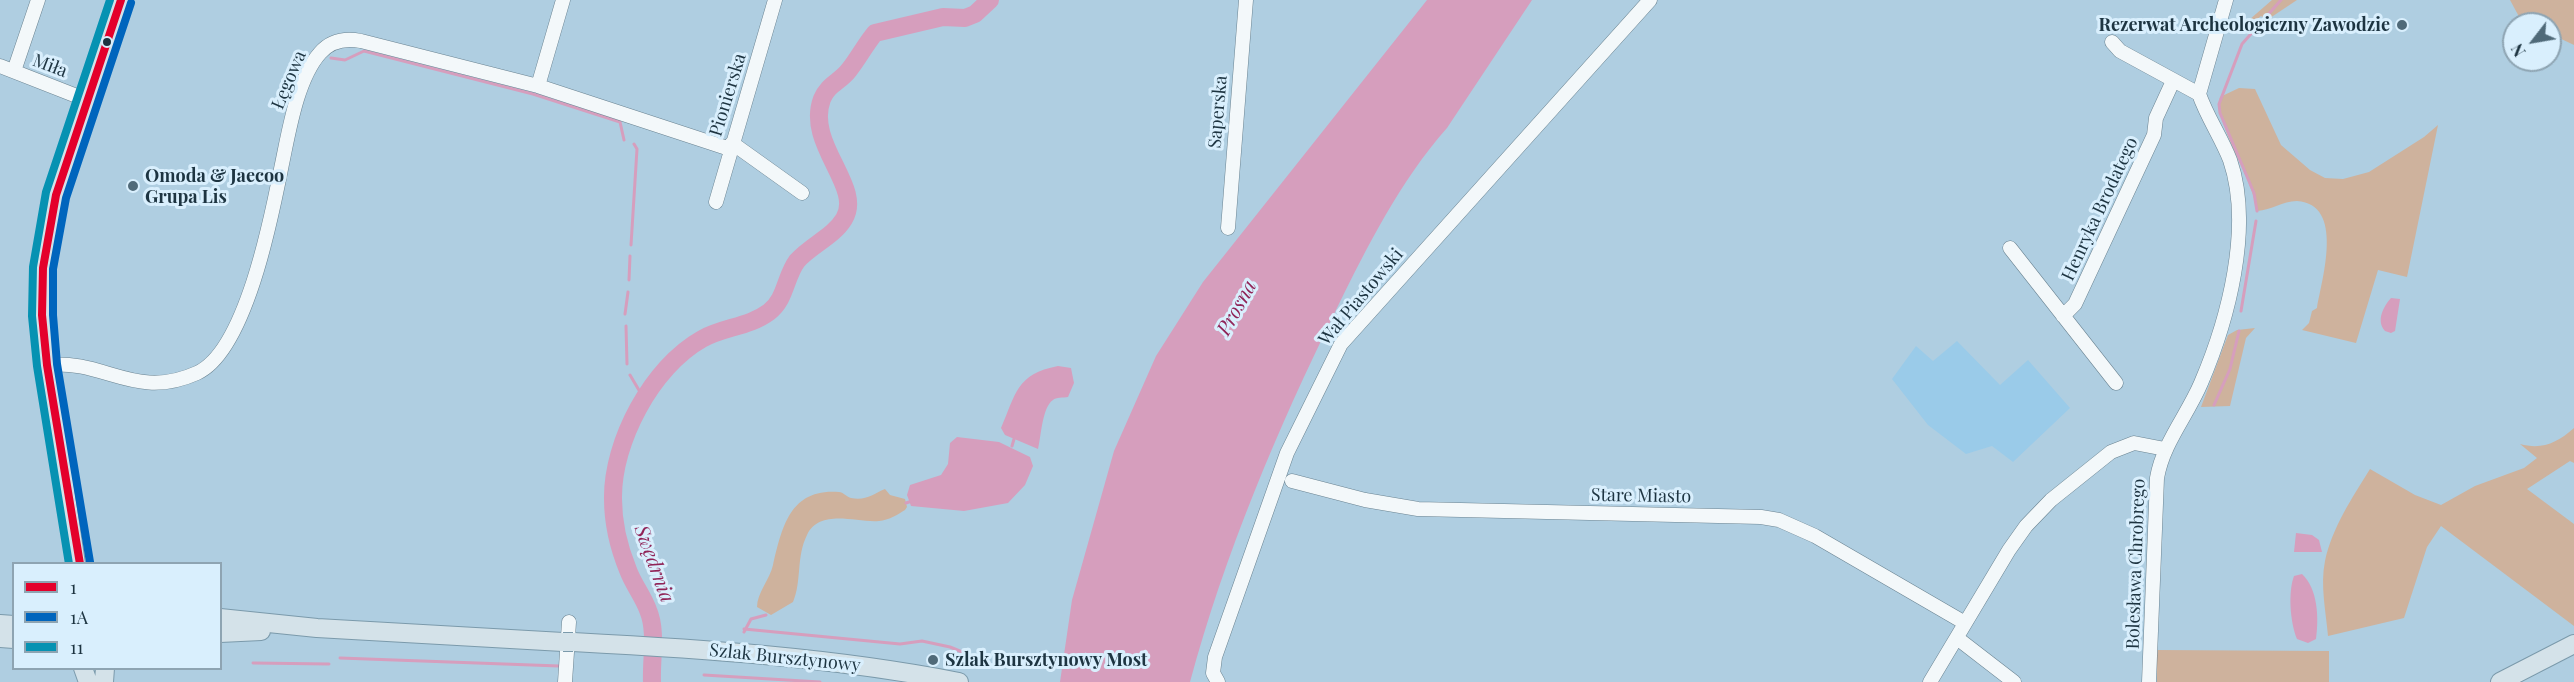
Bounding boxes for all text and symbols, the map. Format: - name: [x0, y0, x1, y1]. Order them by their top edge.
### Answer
- north arrow: [2502, 12, 2562, 72]
- place label: Rezerwat Archeologiczny Zawodzie: [2099, 14, 2390, 36]
- marker: Rezerwat Archeologiczny Zawodzie: [2395, 18, 2409, 32]
- unlabelled marker: [101, 36, 113, 48]
- text: N: [2506, 40, 2530, 61]
- street label: Łęgowa: [267, 47, 311, 113]
- street label: Miła: [30, 50, 70, 82]
- street label: Pionierska: [705, 51, 751, 139]
- street label: Saperska: [1204, 75, 1232, 149]
- street label: Henryka Brodatego: [2057, 134, 2143, 284]
- place label: Omoda & Jaecoo Grupa Lis: [145, 165, 284, 207]
- marker: Omoda & Jaecoo Grupa Lis: [126, 179, 140, 193]
- street label: Wał Piastowski: [1314, 244, 1408, 350]
- water label: Prosna: [1212, 276, 1262, 340]
- street label: Bolesława Chrobrego: [2122, 478, 2150, 650]
- street label: Stare Miasto: [1591, 484, 1691, 508]
- water label: Swędrnia: [629, 522, 679, 606]
- legend: [12, 562, 222, 670]
- text: 1: [70, 575, 77, 599]
- text: 1A: [70, 605, 88, 629]
- text: 11: [70, 635, 83, 659]
- street label: Szlak Bursztynowy: [708, 639, 862, 677]
- place label: Szlak Bursztynowy Most: [945, 649, 1147, 671]
- marker: Szlak Bursztynowy Most: [926, 653, 940, 667]

